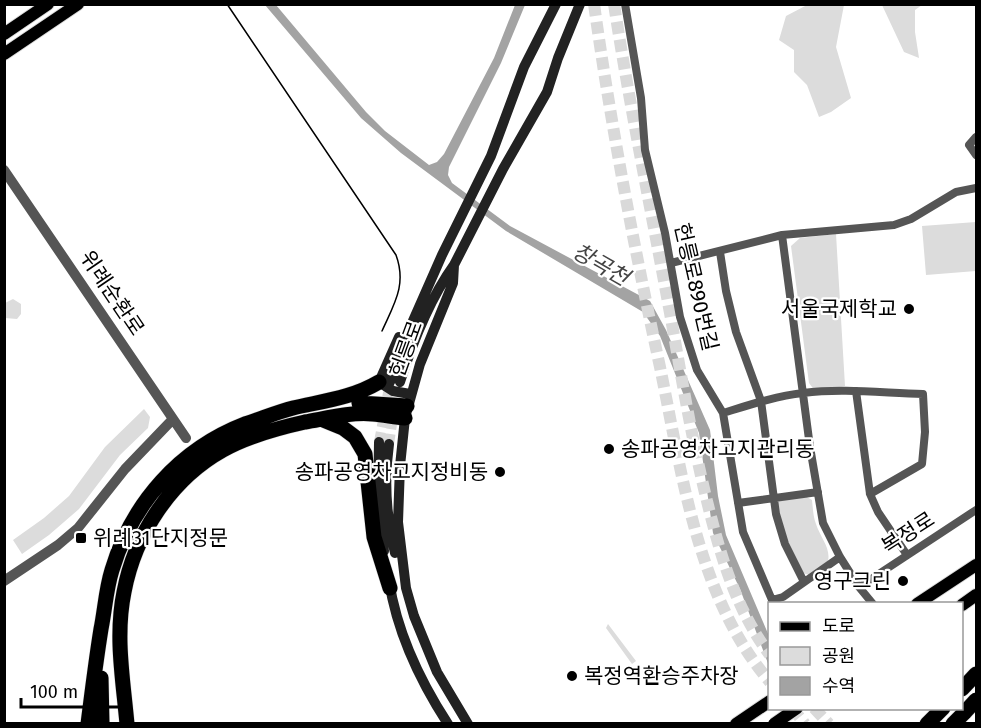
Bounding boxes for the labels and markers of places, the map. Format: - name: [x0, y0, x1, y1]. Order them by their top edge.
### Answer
- place label: 서울국제학교: [781, 296, 897, 322]
- marker: 서울국제학교: [902, 302, 916, 316]
- place label: 송파공영차고지관리동: [621, 436, 814, 462]
- marker: 송파공영차고지관리동: [602, 442, 616, 456]
- place label: 송파공영차고지정비동: [295, 459, 488, 485]
- marker: 송파공영차고지정비동: [493, 465, 507, 479]
- place label: 위례31단지정문: [93, 525, 228, 551]
- marker: 위례31단지정문: [74, 531, 88, 545]
- place label: 영구크린: [814, 568, 891, 594]
- marker: 영구크린: [896, 574, 910, 588]
- place label: 복정역환승주차장: [584, 663, 739, 689]
- marker: 복정역환승주차장: [565, 669, 579, 683]

